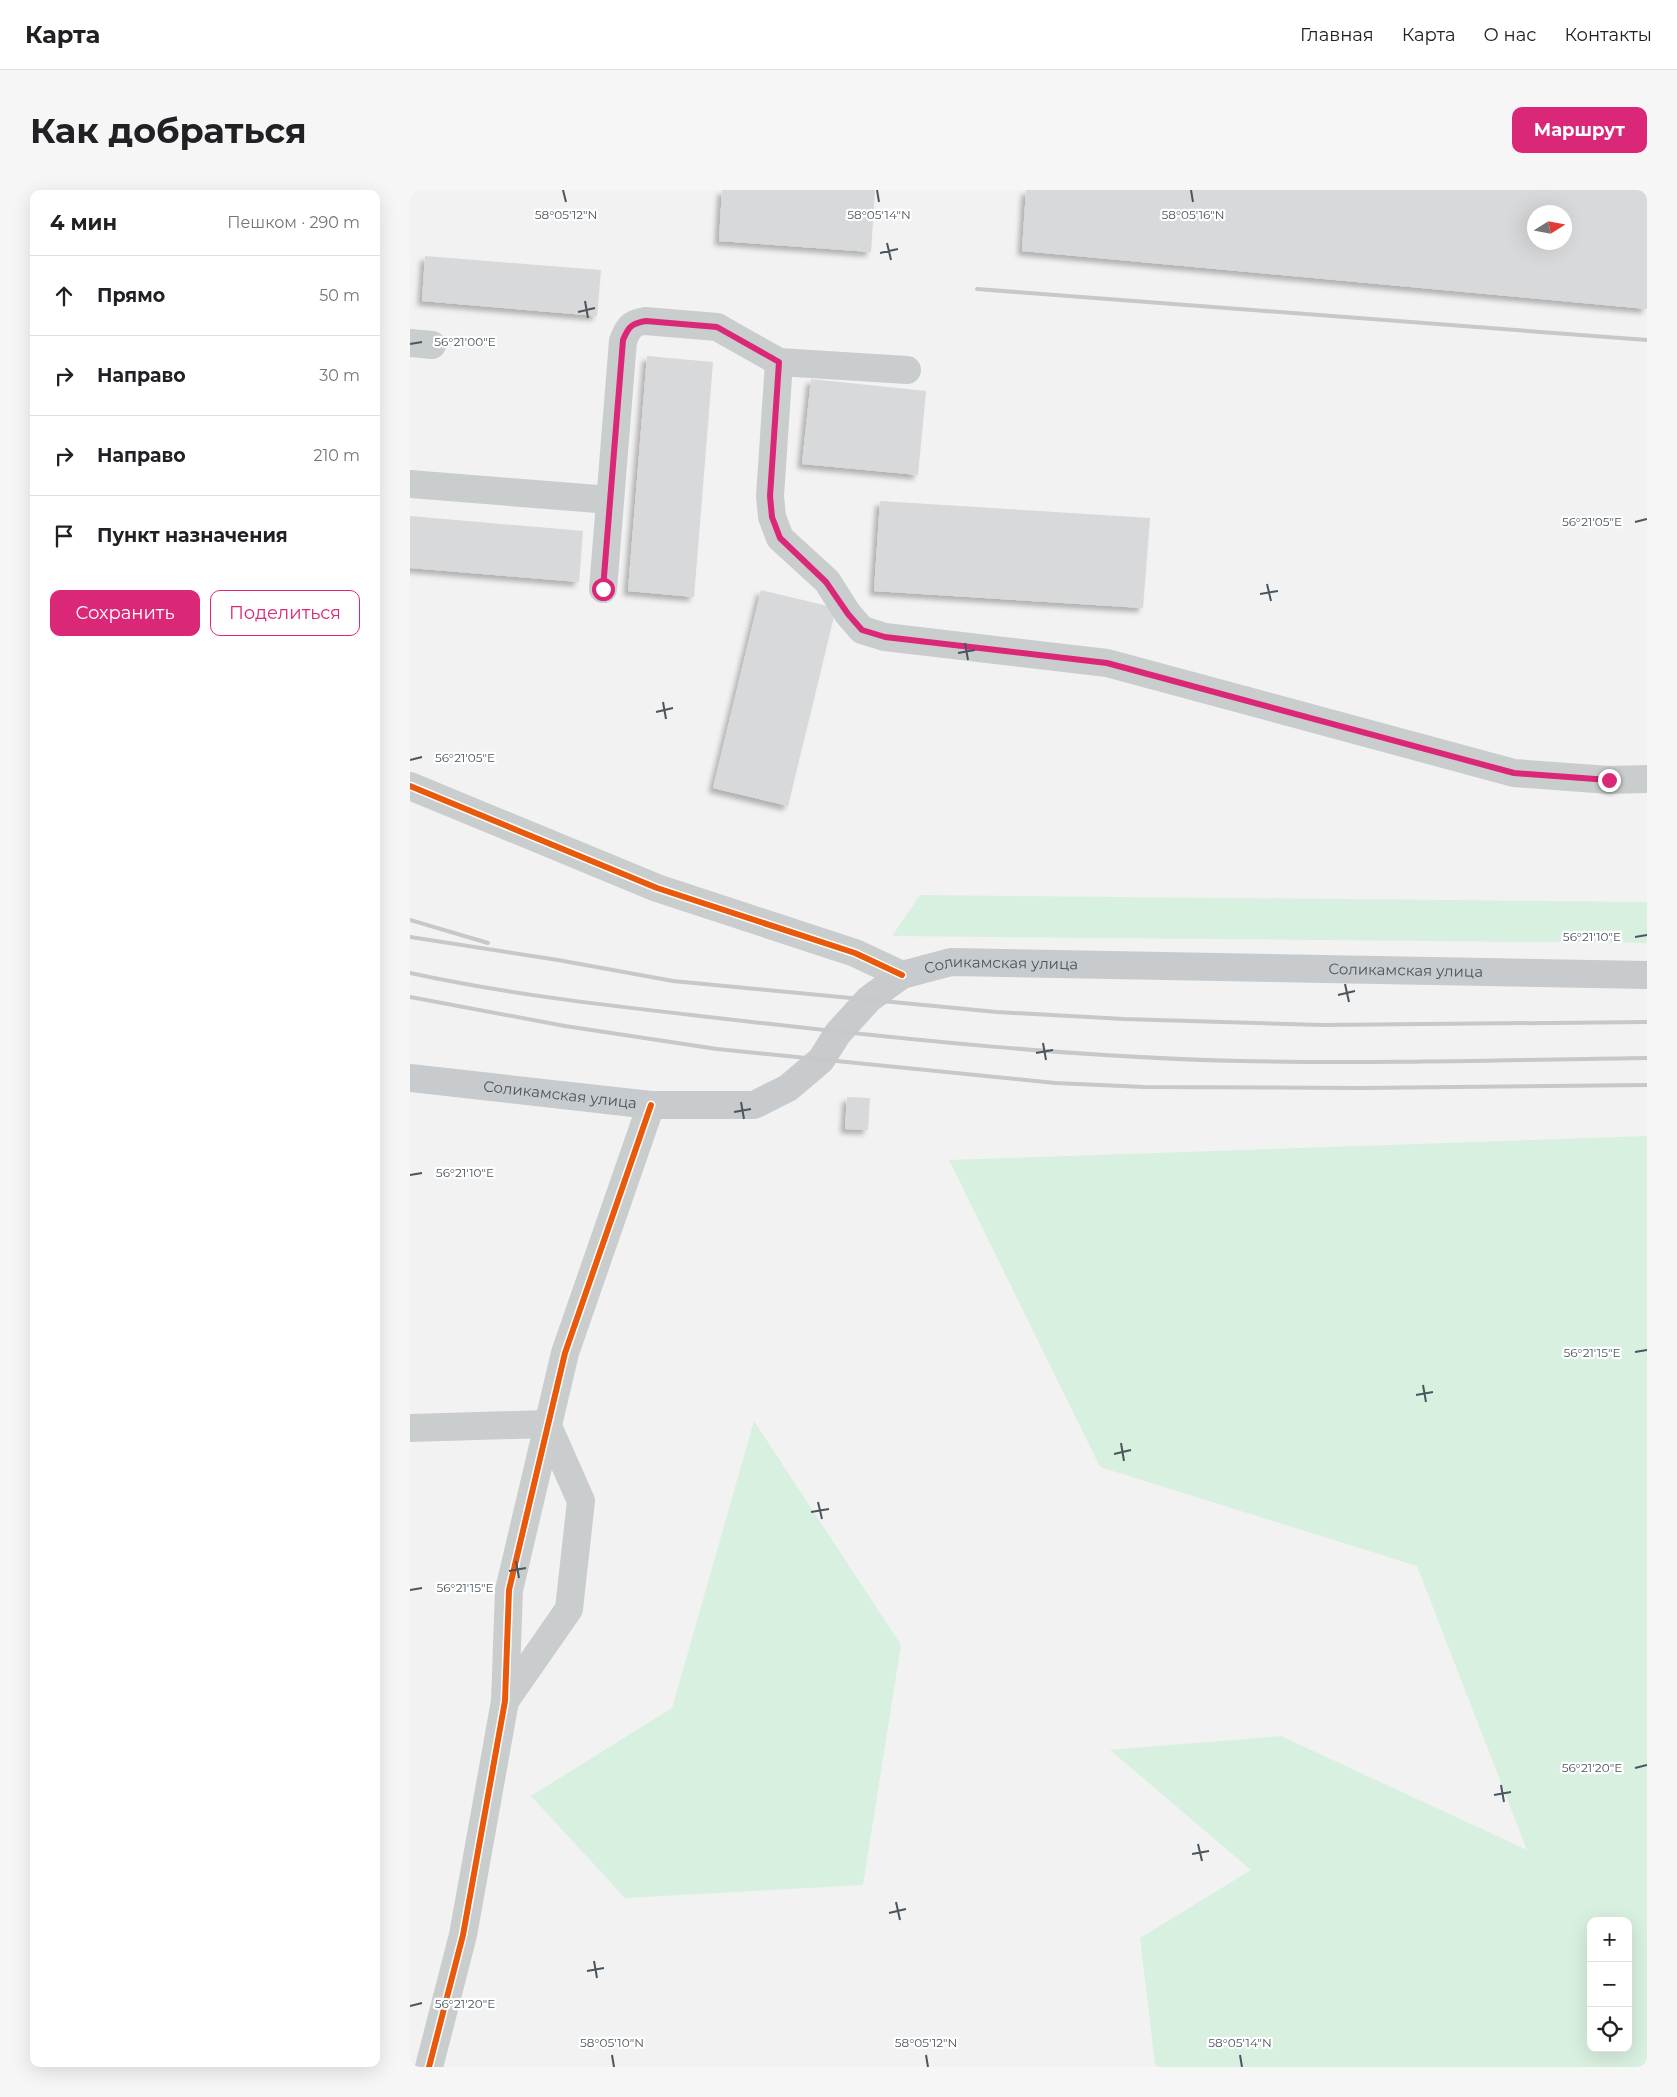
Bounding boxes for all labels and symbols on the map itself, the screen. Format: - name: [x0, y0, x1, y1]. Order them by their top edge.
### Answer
- north arrow: [1527, 205, 1572, 250]
- text: 58°05'12"N: [535, 207, 597, 222]
- text: 58°05'14"N: [847, 207, 911, 222]
- text: 58°05'16"N: [1161, 207, 1225, 222]
- text: 56°21'00"E: [434, 334, 496, 349]
- text: 56°21'05"E: [1562, 514, 1622, 529]
- route start: [592, 578, 615, 601]
- text: 56°21'05"E: [435, 750, 495, 765]
- route end: [1598, 769, 1621, 792]
- text: 56°21'10"E: [1563, 929, 1621, 944]
- street label: Соликамская улица: [922, 952, 1078, 978]
- street label: Соликамская улица: [1328, 959, 1483, 981]
- street label: Соликамская улица: [482, 1076, 638, 1112]
- text: 56°21'10"E: [436, 1165, 494, 1180]
- text: 56°21'15"E: [1563, 1345, 1621, 1360]
- text: 56°21'15"E: [436, 1580, 494, 1595]
- text: 56°21'20"E: [1562, 1760, 1622, 1775]
- text: 56°21'20"E: [435, 1996, 495, 2011]
- text: 58°05'10"N: [580, 2035, 644, 2050]
- text: 58°05'12"N: [895, 2035, 957, 2050]
- text: 58°05'14"N: [1208, 2035, 1272, 2050]

